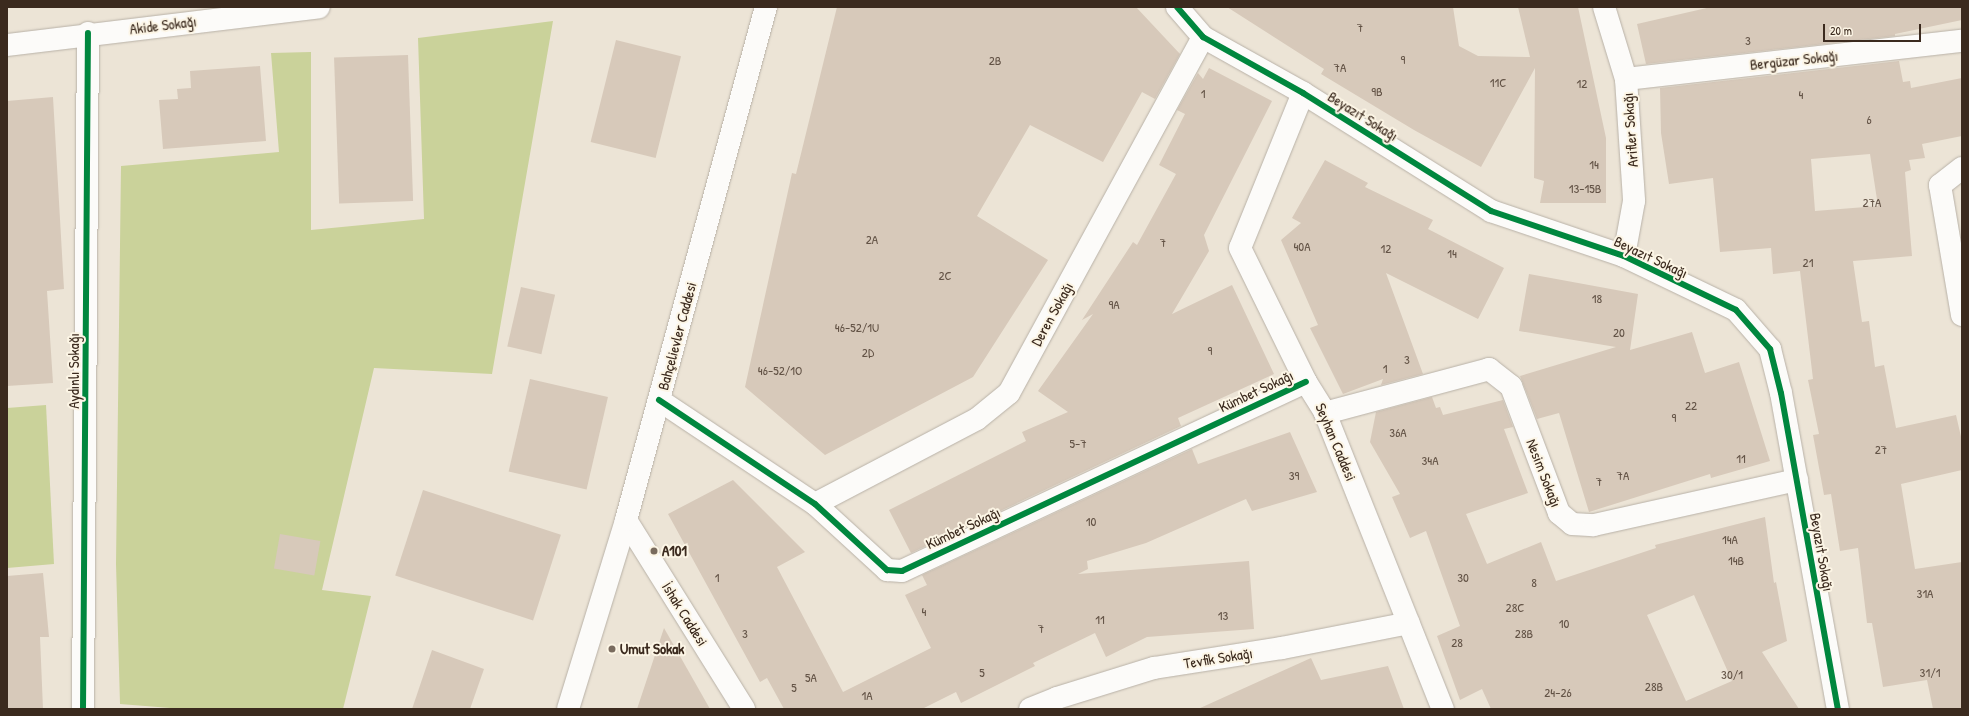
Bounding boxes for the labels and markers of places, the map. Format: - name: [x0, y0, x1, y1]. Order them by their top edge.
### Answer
- place label: A101: [662, 542, 687, 560]
- marker: A101: [649, 546, 659, 556]
- place label: Umut Sokak: [620, 640, 684, 658]
- marker: Umut Sokak: [607, 644, 617, 654]

